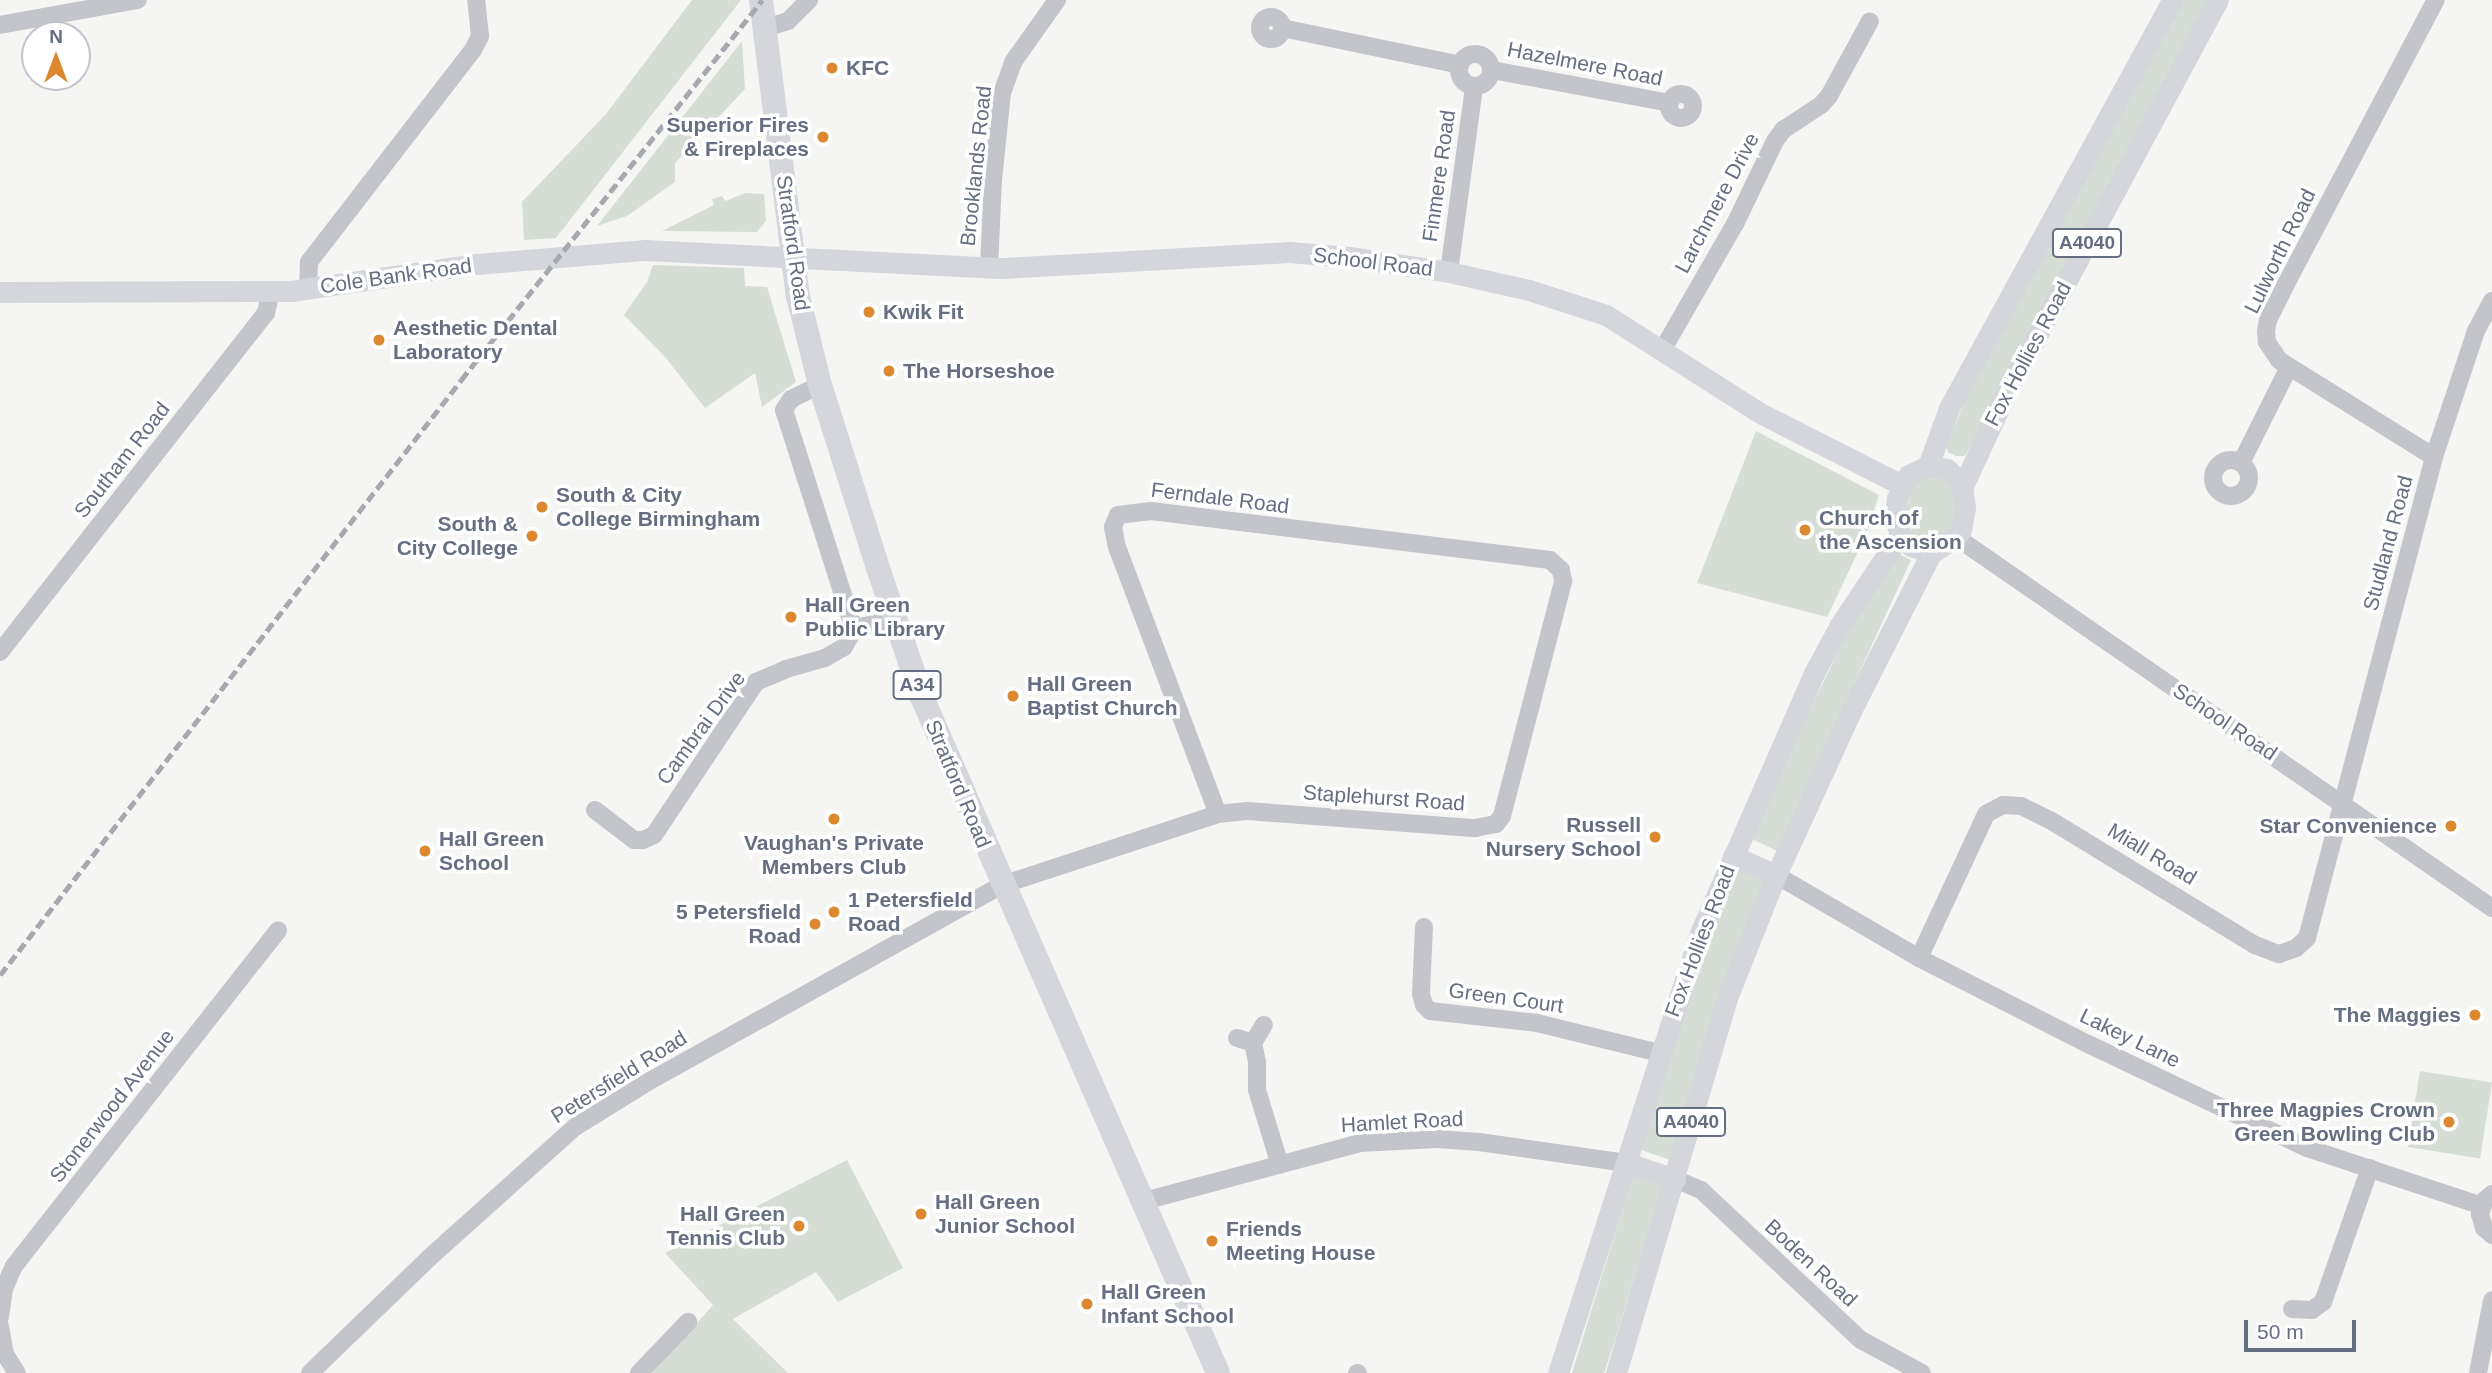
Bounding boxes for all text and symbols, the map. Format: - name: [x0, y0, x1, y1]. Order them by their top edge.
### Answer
- north arrow: [21, 21, 91, 91]
- text: N: [49, 26, 63, 47]
- street label: Hazelmere Road: [1505, 37, 1665, 91]
- place label: KFC: [846, 55, 889, 81]
- marker: KFC: [824, 60, 840, 76]
- street label: Brooklands Road: [955, 85, 997, 247]
- street label: Finmere Road: [1417, 108, 1461, 244]
- place label: Superior Fires & Fireplaces: [667, 112, 809, 162]
- marker: Superior Fires & Fireplaces: [815, 129, 831, 145]
- street label: Larchmere Drive: [1669, 129, 1765, 277]
- street label: Stratford Road: [771, 174, 815, 312]
- street label: Lulworth Road: [2239, 185, 2321, 317]
- road number: A4040: [2052, 228, 2122, 258]
- street label: School Road: [1312, 242, 1434, 282]
- street label: Cole Bank Road: [319, 253, 473, 299]
- street label: Fox Hollies Road: [1979, 277, 2077, 431]
- place label: Kwik Fit: [883, 299, 964, 325]
- marker: Kwik Fit: [861, 304, 877, 320]
- place label: Aesthetic Dental Laboratory: [393, 315, 558, 365]
- marker: Aesthetic Dental Laboratory: [371, 332, 387, 348]
- place label: The Horseshoe: [903, 358, 1055, 384]
- marker: The Horseshoe: [881, 363, 897, 379]
- street label: Southam Road: [69, 397, 175, 523]
- street label: Studland Road: [2358, 473, 2418, 613]
- street label: Ferndale Road: [1150, 477, 1290, 519]
- place label: South & City College Birmingham: [556, 482, 760, 532]
- marker: South & City College Birmingham: [534, 499, 550, 515]
- place label: Church of the Ascension: [1819, 505, 1963, 555]
- place label: South & City College: [397, 511, 518, 561]
- marker: Church of the Ascension: [1797, 522, 1813, 538]
- marker: South & City College: [524, 528, 540, 544]
- place label: Hall Green Public Library: [805, 592, 945, 642]
- marker: Hall Green Public Library: [783, 609, 799, 625]
- street label: Cambrai Drive: [651, 666, 751, 790]
- road number: A34: [892, 670, 942, 700]
- place label: Hall Green Baptist Church: [1027, 671, 1178, 721]
- street label: School Road: [2168, 678, 2282, 766]
- marker: Hall Green Baptist Church: [1005, 688, 1021, 704]
- street label: Stratford Road: [920, 716, 996, 852]
- street label: Staplehurst Road: [1302, 780, 1466, 816]
- marker: Vaughan's Private Members Club: [826, 811, 842, 827]
- place label: Russell Nursery School: [1486, 812, 1641, 862]
- place label: Star Convenience: [2260, 813, 2437, 839]
- street label: Miall Road: [2103, 818, 2201, 890]
- marker: Star Convenience: [2443, 818, 2459, 834]
- place label: Hall Green School: [439, 826, 544, 876]
- marker: Russell Nursery School: [1647, 829, 1663, 845]
- place label: Vaughan's Private Members Club: [744, 830, 924, 880]
- marker: Hall Green School: [417, 843, 433, 859]
- street label: Fox Hollies Road: [1660, 862, 1740, 1020]
- place label: 1 Petersfield Road: [848, 887, 973, 937]
- place label: 5 Petersfield Road: [676, 899, 801, 949]
- marker: 1 Petersfield Road: [826, 904, 842, 920]
- marker: 5 Petersfield Road: [807, 916, 823, 932]
- street label: Green Court: [1447, 977, 1565, 1019]
- place label: The Maggies: [2334, 1002, 2461, 1028]
- street label: Lakey Lane: [2076, 1003, 2184, 1073]
- marker: The Maggies: [2467, 1007, 2483, 1023]
- street label: Stonerwood Avenue: [44, 1024, 180, 1188]
- street label: Petersfield Road: [546, 1025, 692, 1129]
- place label: Three Magpies Crown Green Bowling Club: [2217, 1097, 2435, 1147]
- street label: Hamlet Road: [1340, 1106, 1464, 1138]
- road number: A4040: [1656, 1106, 1726, 1138]
- marker: Three Magpies Crown Green Bowling Club: [2441, 1114, 2457, 1130]
- place label: Hall Green Junior School: [935, 1189, 1075, 1239]
- place label: Hall Green Tennis Club: [666, 1201, 785, 1251]
- marker: Hall Green Junior School: [913, 1206, 929, 1222]
- street label: Boden Road: [1760, 1214, 1862, 1312]
- place label: Friends Meeting House: [1226, 1216, 1375, 1266]
- marker: Hall Green Tennis Club: [791, 1218, 807, 1234]
- marker: Friends Meeting House: [1204, 1233, 1220, 1249]
- place label: Hall Green Infant School: [1101, 1279, 1234, 1329]
- marker: Hall Green Infant School: [1079, 1296, 1095, 1312]
- scale bar: [2247, 1306, 2359, 1350]
- text: 50 m: [2257, 1320, 2304, 1343]

